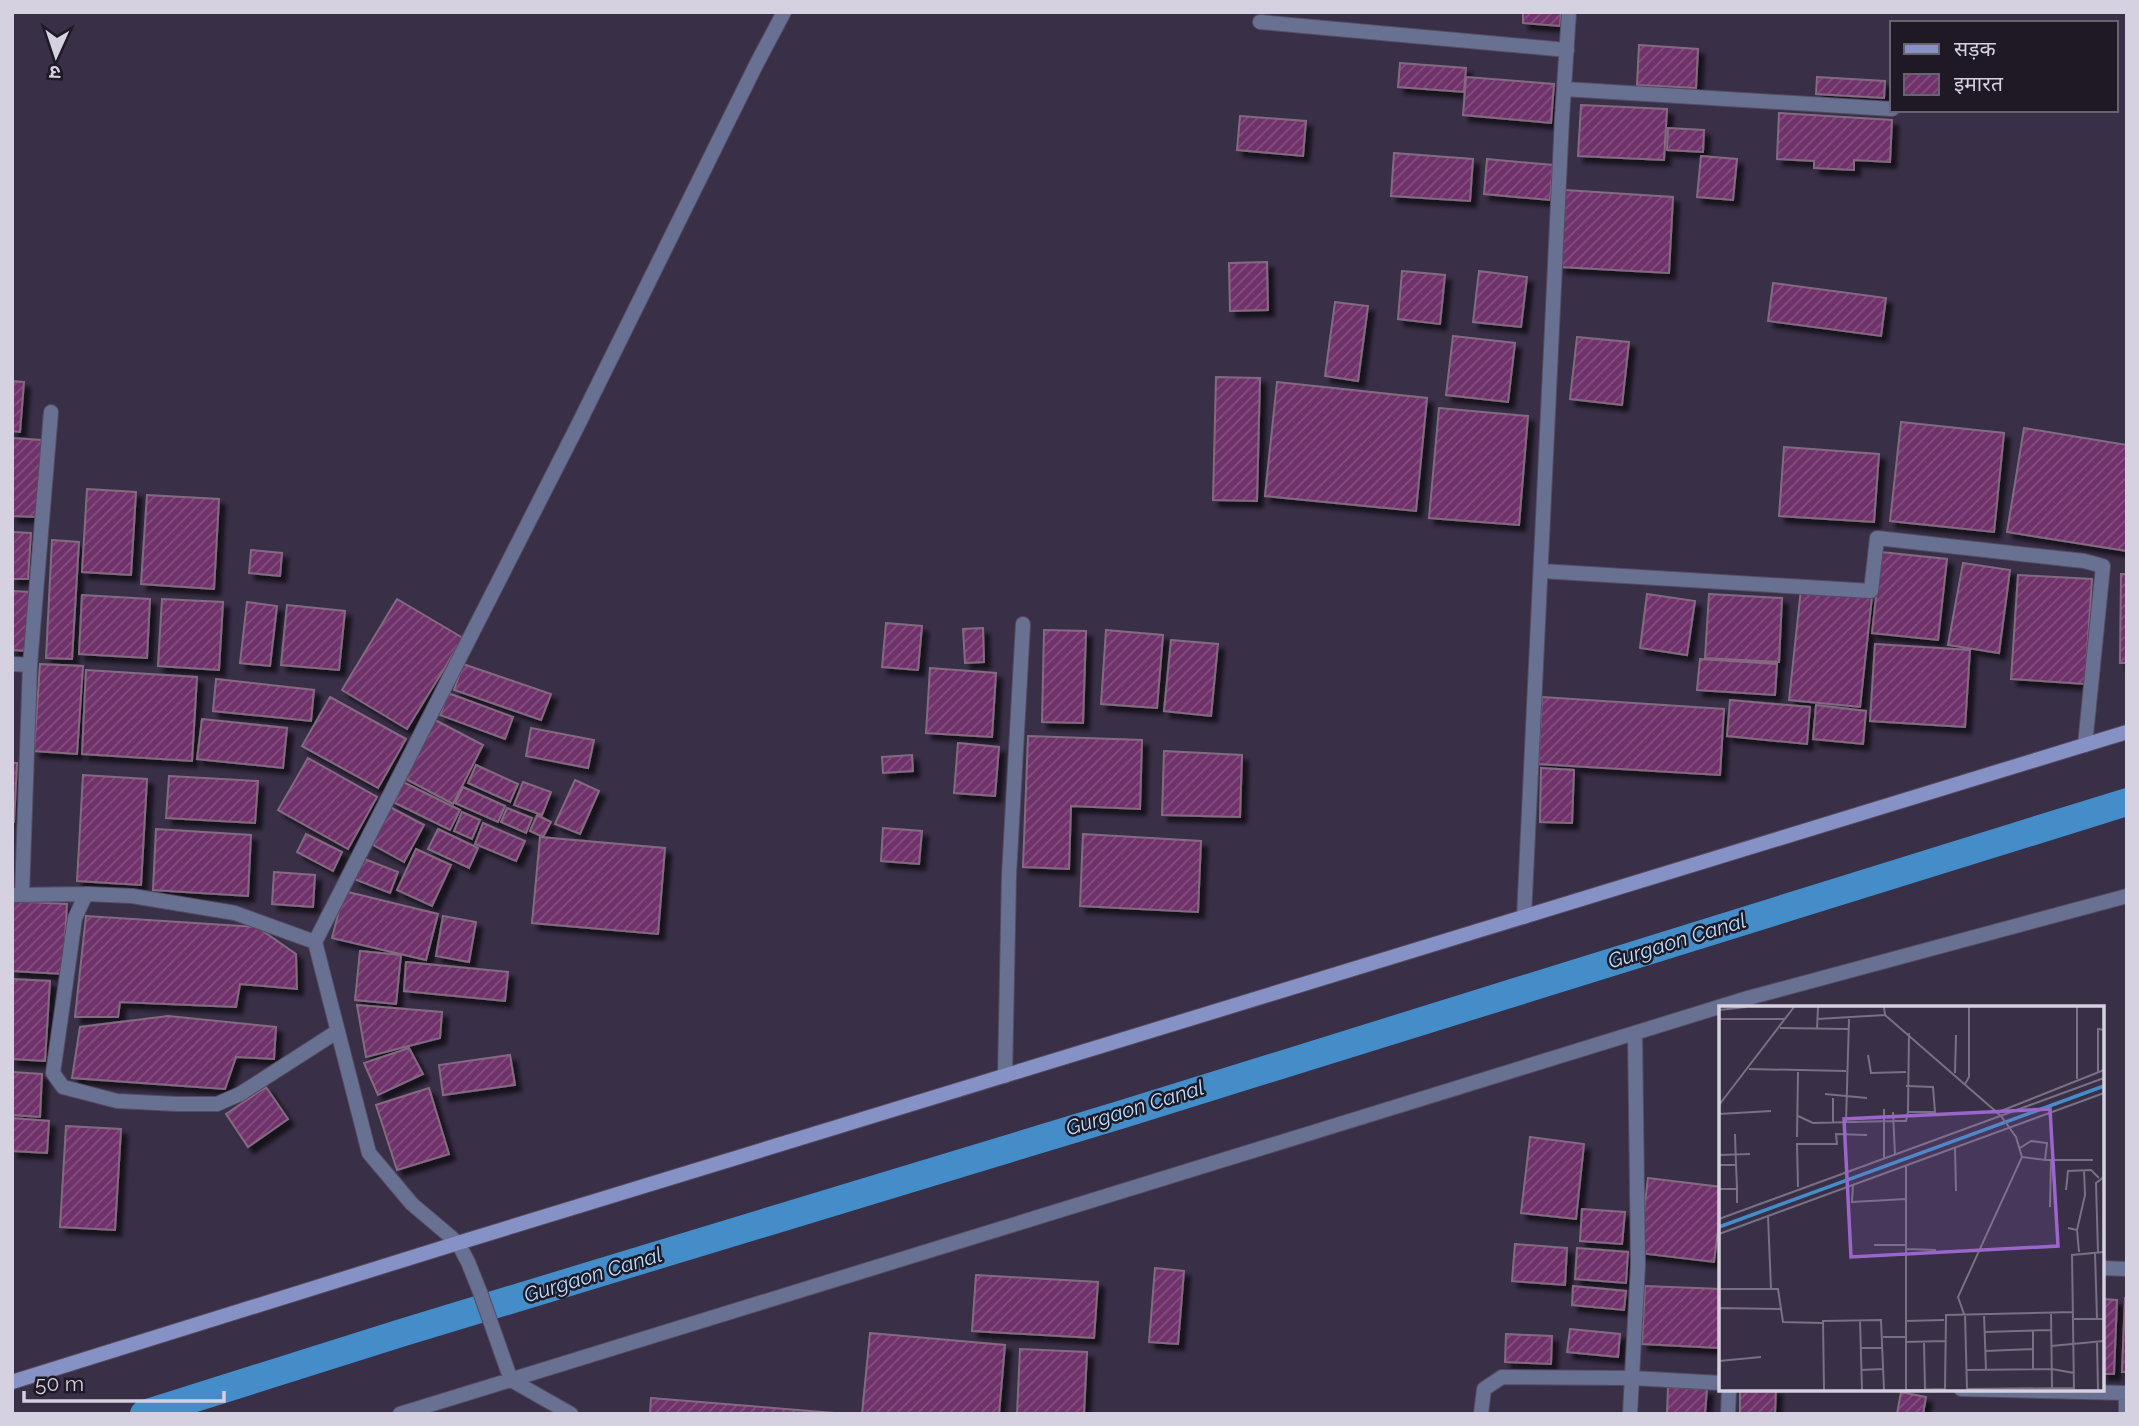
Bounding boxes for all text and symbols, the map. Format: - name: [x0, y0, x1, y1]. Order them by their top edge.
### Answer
- north arrow: [21, 21, 91, 91]
- legend: [1890, 21, 2118, 112]
- text: सड़क: [1954, 36, 1996, 61]
- text: उ: [48, 62, 61, 84]
- text: इमारत: [1954, 71, 2004, 96]
- water label: Gurgaon Canal: [1605, 908, 1749, 973]
- inset map: [1719, 1006, 2104, 1391]
- water label: Gurgaon Canal: [1063, 1075, 1207, 1140]
- water label: Gurgaon Canal: [521, 1242, 665, 1307]
- scale bar: [24, 1360, 224, 1404]
- text: 50 m: [35, 1371, 84, 1396]

